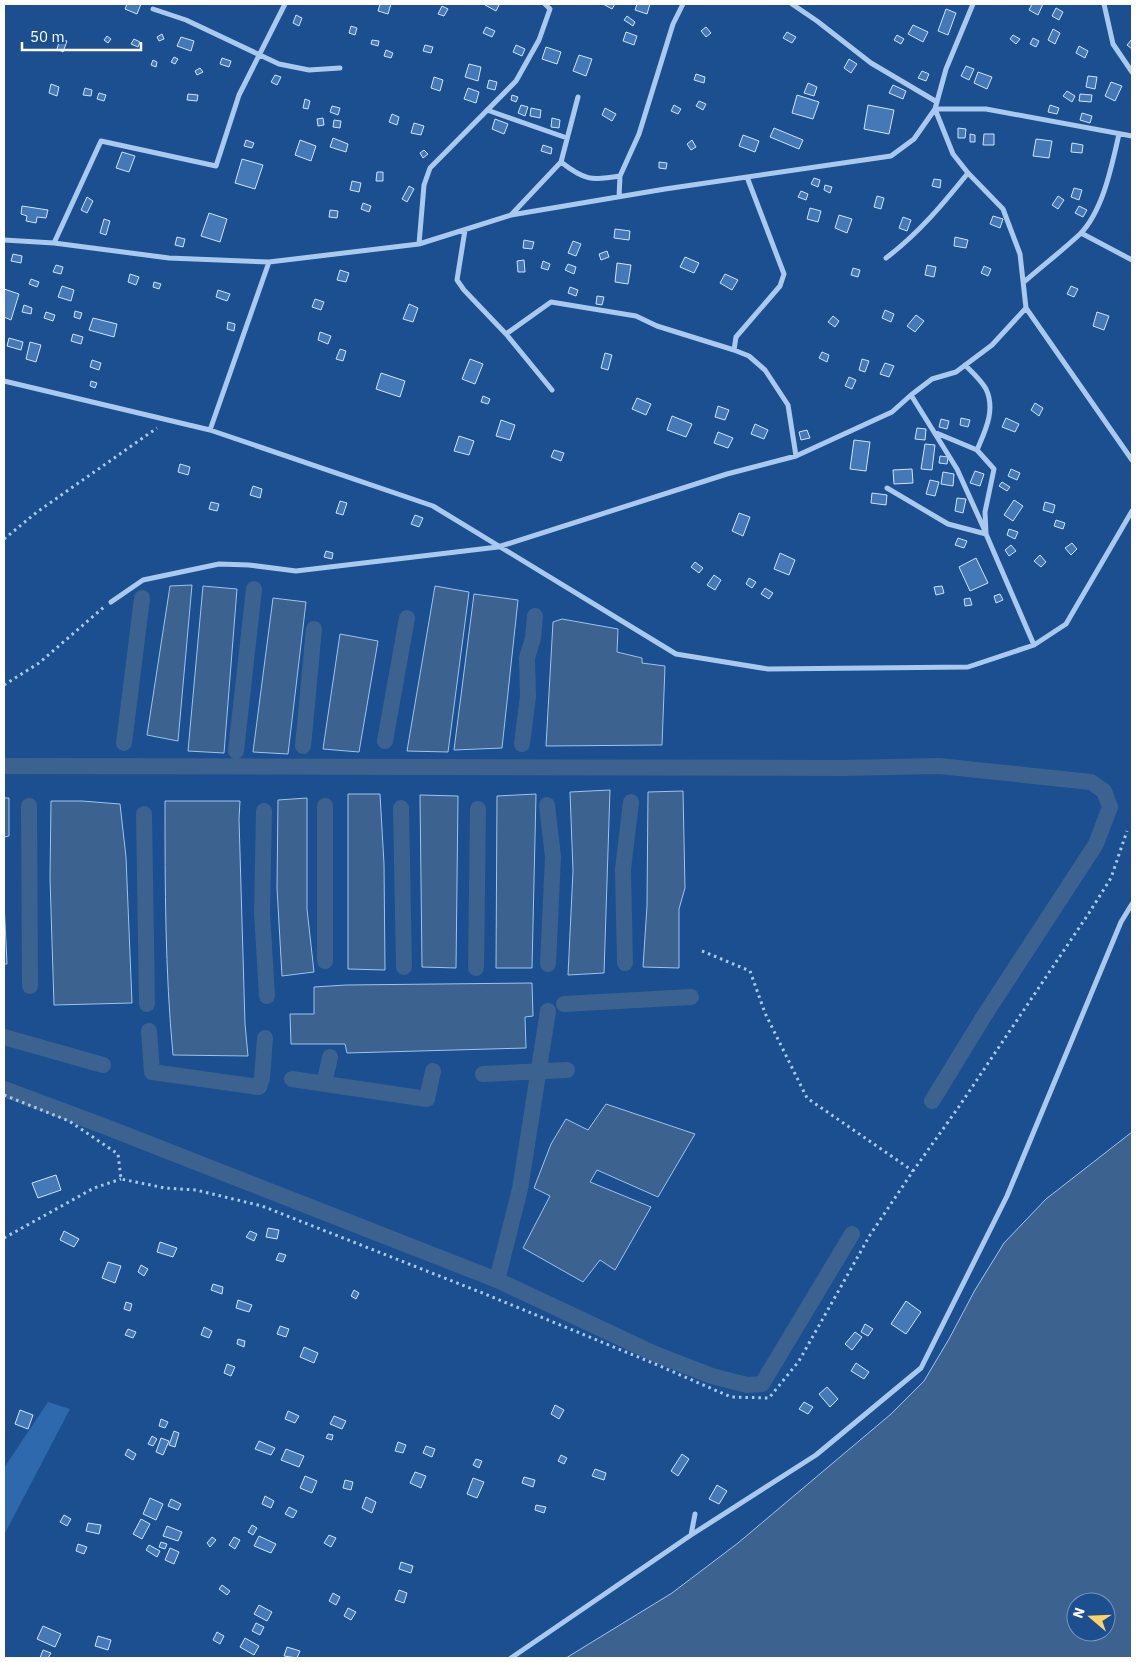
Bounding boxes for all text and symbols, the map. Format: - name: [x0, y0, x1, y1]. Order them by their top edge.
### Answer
- scale bar: [22, 20, 141, 52]
- text: 50 m: [30, 27, 65, 46]
- north arrow: [1066, 1592, 1116, 1642]
- text: N: [1069, 1605, 1089, 1620]

